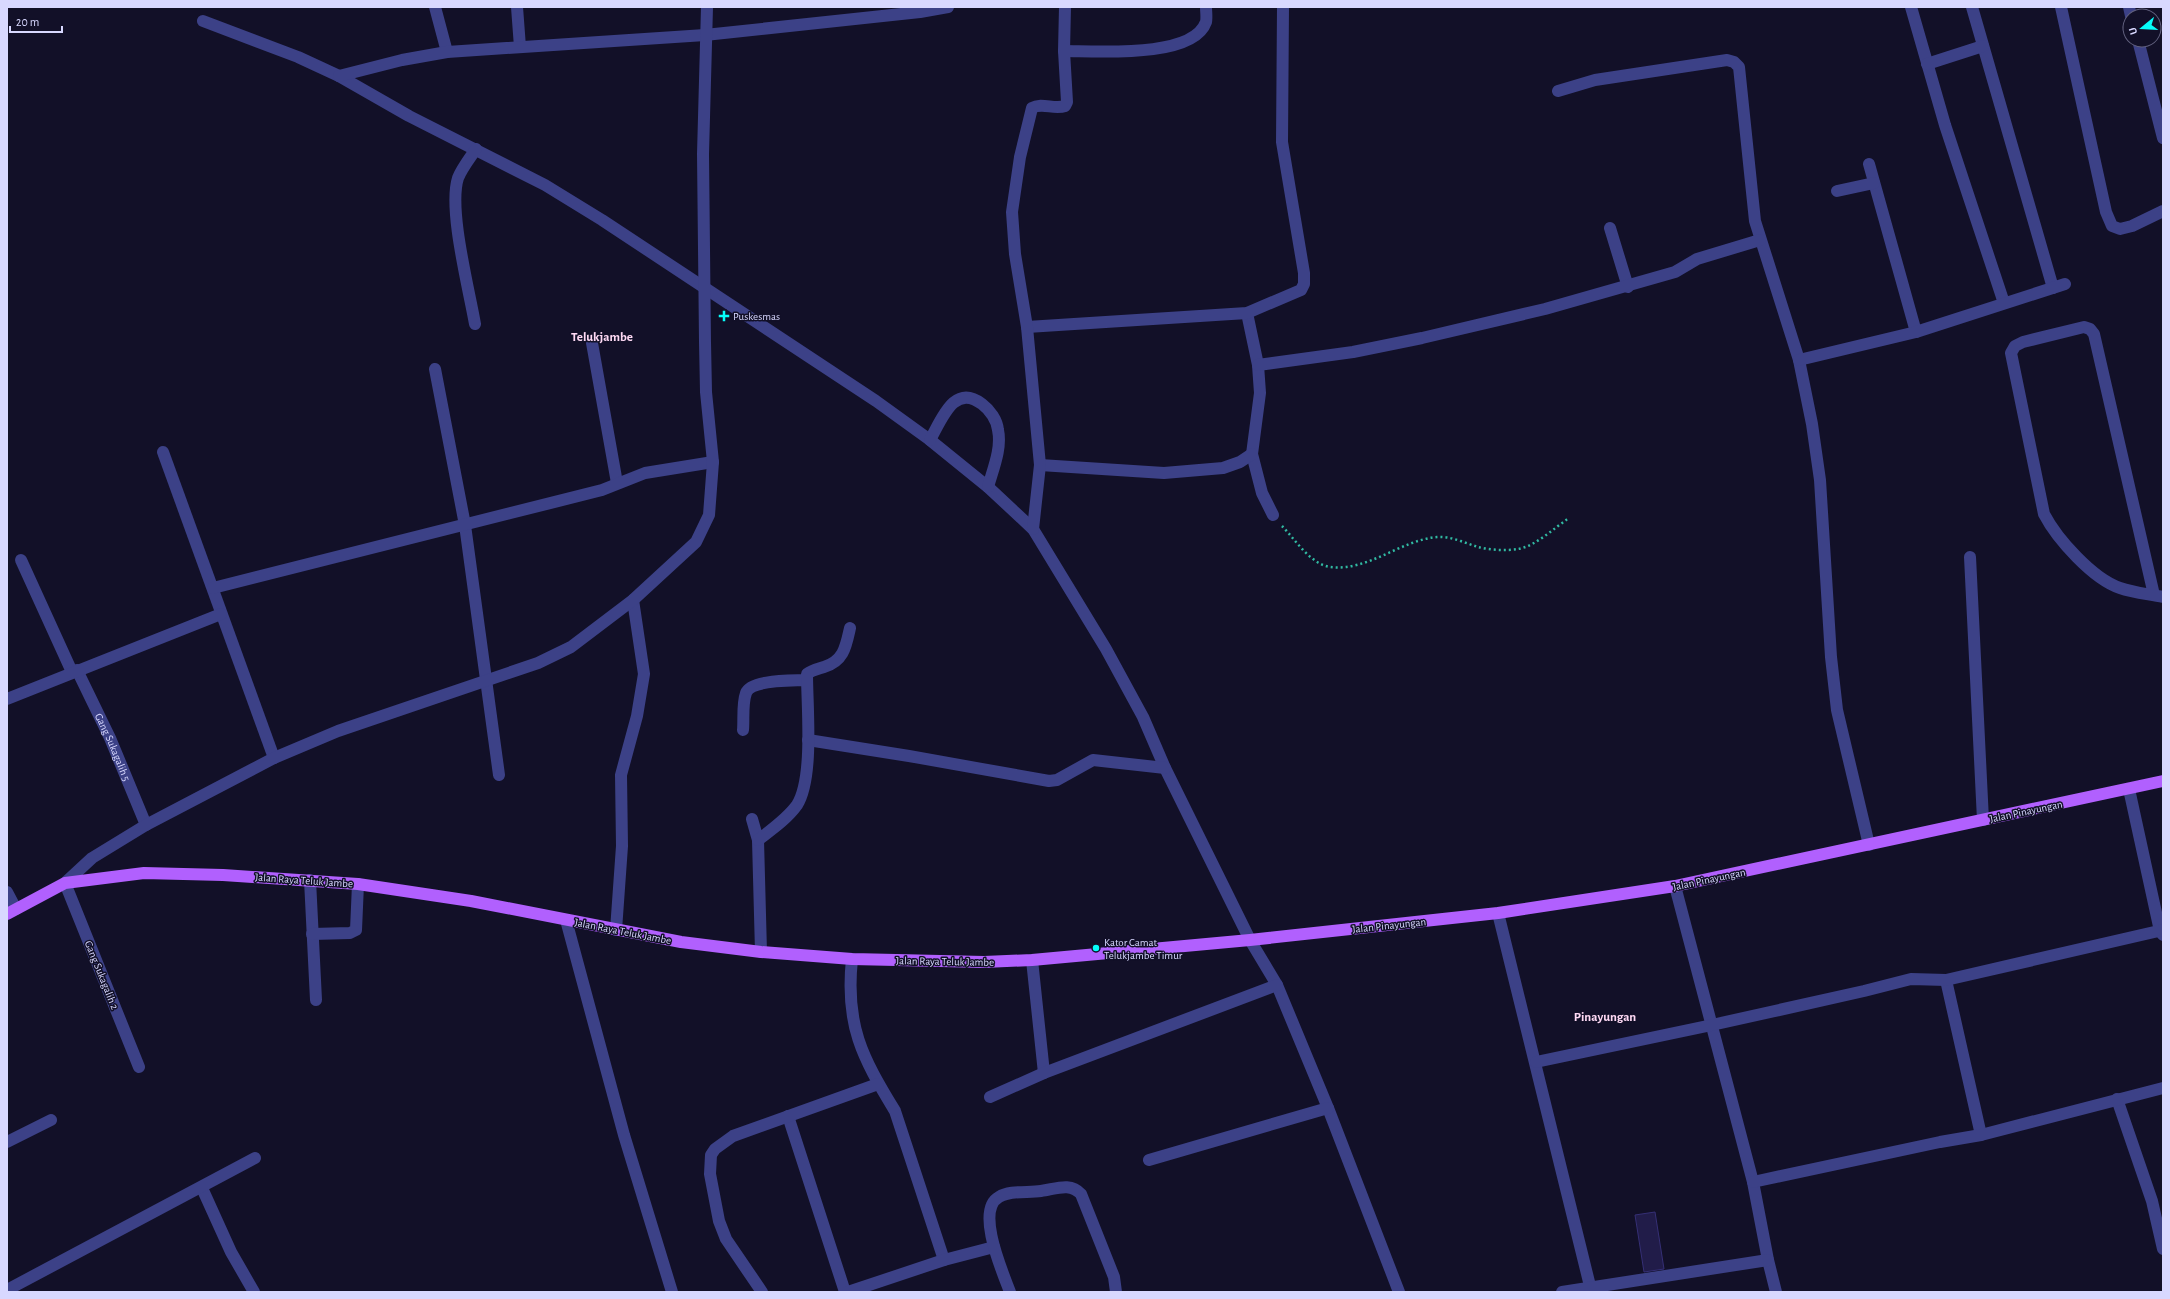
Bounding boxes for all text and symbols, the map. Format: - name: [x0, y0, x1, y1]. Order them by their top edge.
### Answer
- scale bar: [10, 8, 62, 34]
- north arrow: [2122, 8, 2162, 48]
- text: 20 m: [16, 16, 39, 28]
- text: U: [2127, 26, 2139, 36]
- marker: Puskesmas: [718, 310, 730, 322]
- place label: Puskesmas: [733, 311, 780, 322]
- district label: Telukjambe: [571, 331, 633, 344]
- street label: Gang Sukagalih 5: [93, 711, 132, 783]
- street label: Jalan Pinayungan: [1989, 798, 2064, 825]
- street label: Jalan Pinayungan: [1672, 866, 1747, 893]
- street label: Jalan Raya Teluk Jambe: [255, 872, 353, 889]
- street label: Jalan Pinayungan: [1352, 916, 1427, 935]
- street label: Jalan Raya Teluk Jambe: [574, 917, 672, 946]
- place label: Kator Camat Telukjambe Timur: [1104, 937, 1183, 961]
- street label: Gang Sukagalih 2: [83, 939, 120, 1011]
- marker: Kator Camat Telukjambe Timur: [1091, 943, 1101, 953]
- street label: Jalan Raya Teluk Jambe: [896, 955, 994, 968]
- district label: Pinayungan: [1574, 1011, 1636, 1024]

